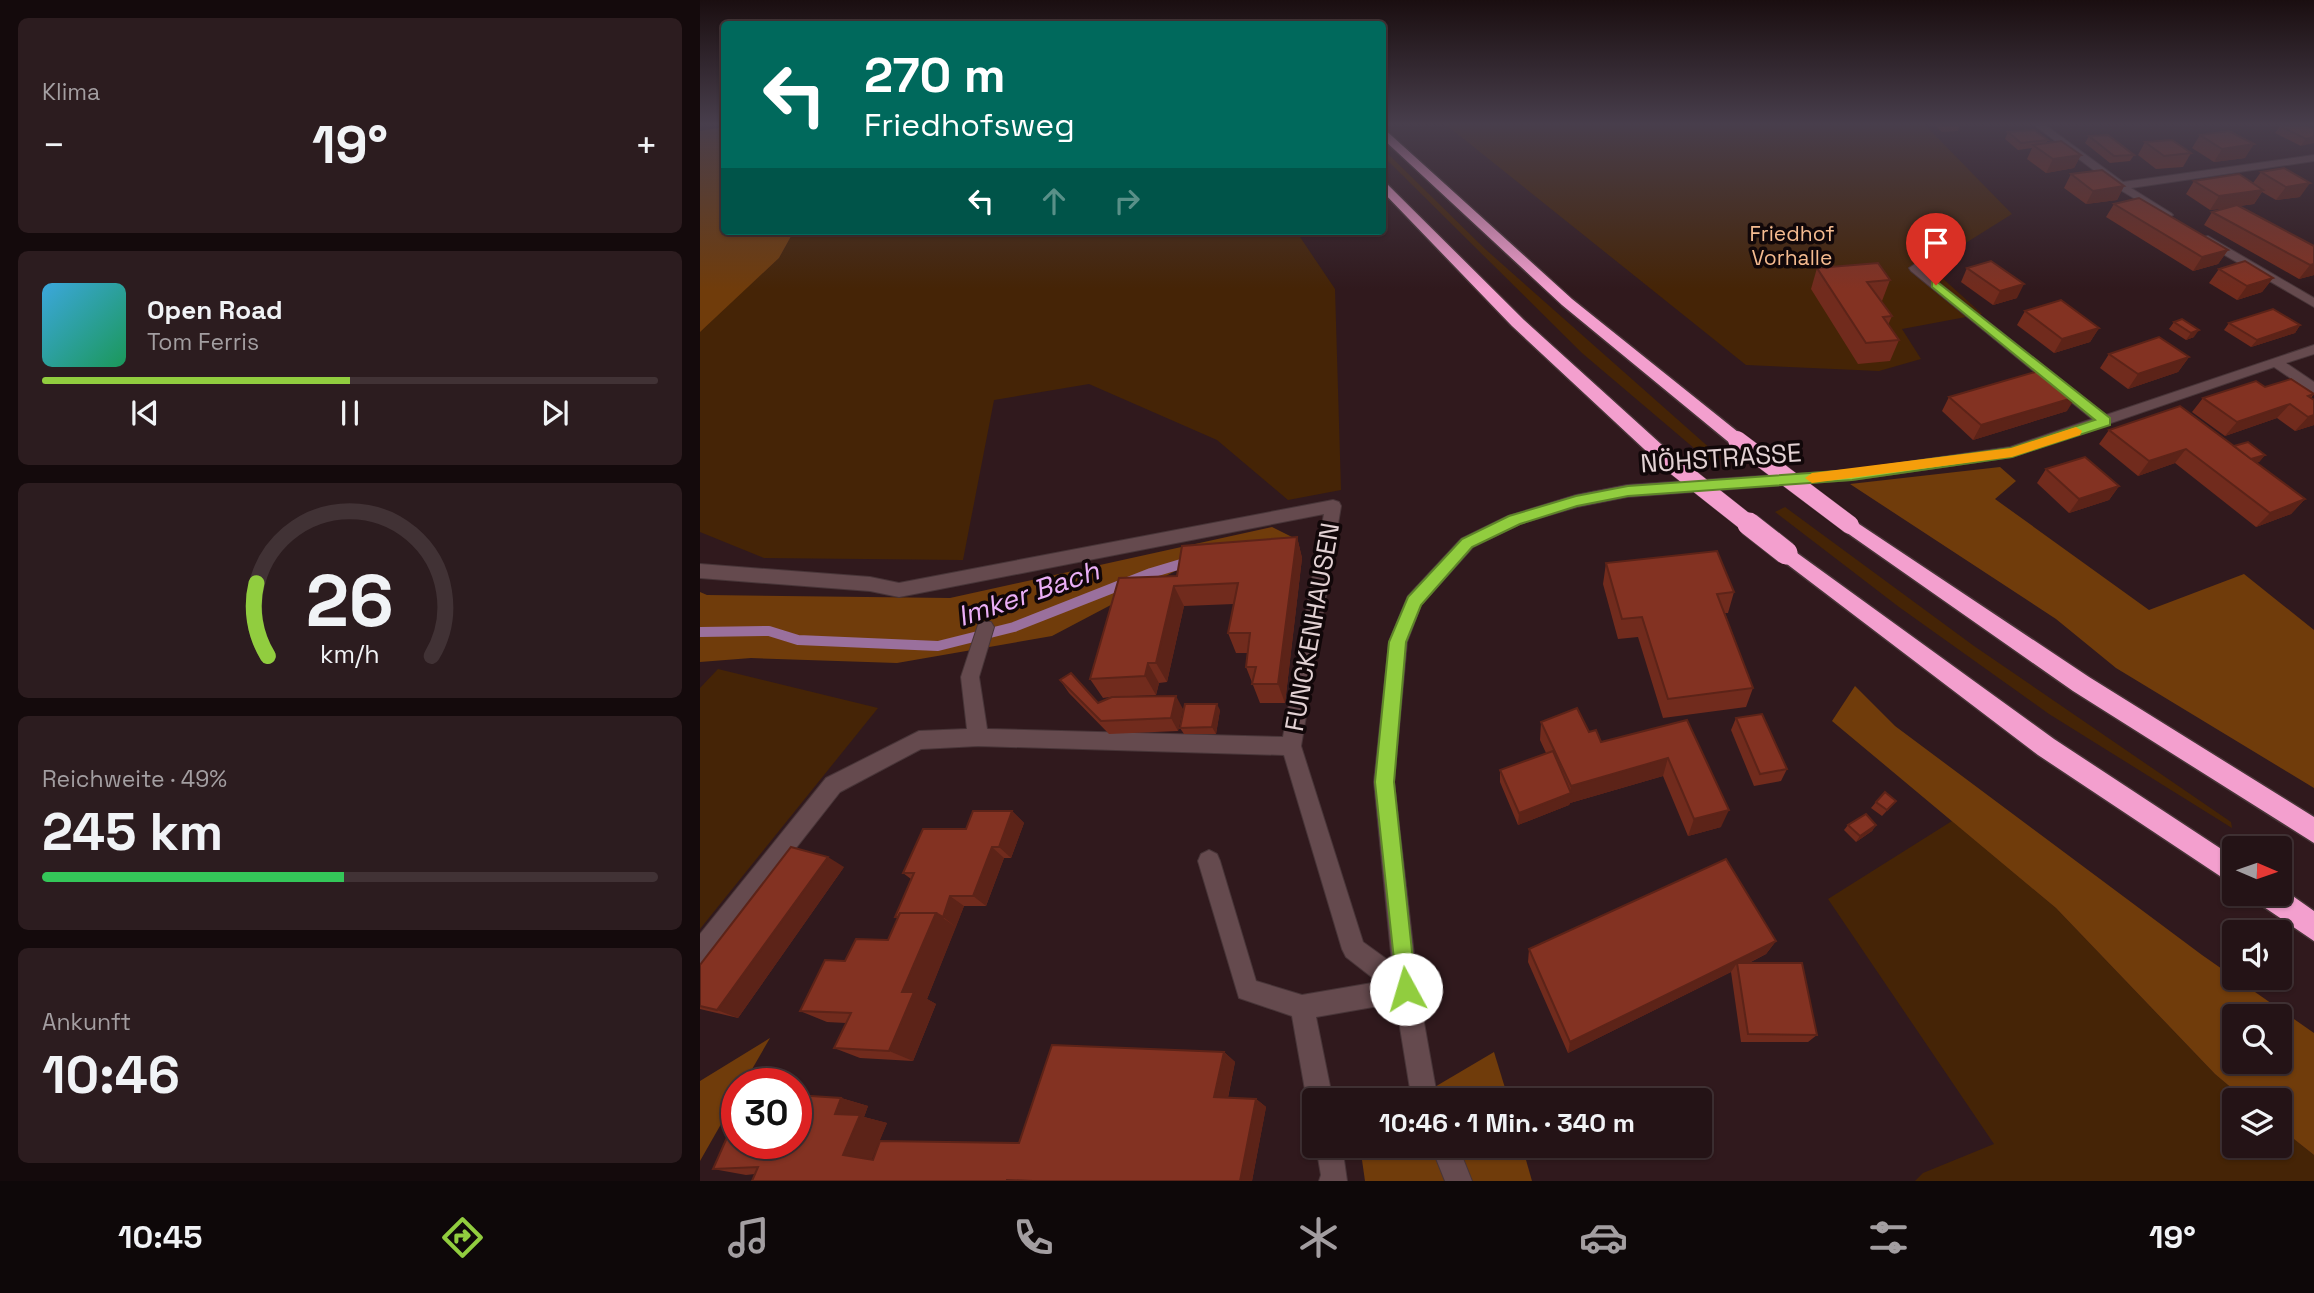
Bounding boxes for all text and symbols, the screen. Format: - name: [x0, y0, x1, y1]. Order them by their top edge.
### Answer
- text: 270 m: [864, 44, 1006, 106]
- icon: left: [749, 49, 840, 140]
- text: Klima: [42, 77, 100, 107]
- text: Friedhofsweg: [864, 105, 1075, 145]
- text: 19°: [312, 112, 388, 178]
- text: −: [42, 121, 66, 169]
- text: +: [634, 121, 658, 169]
- icon: left: [962, 182, 1000, 220]
- icon: ahead: [1035, 182, 1073, 220]
- icon: right: [1108, 182, 1146, 220]
- pin: [1906, 213, 1966, 285]
- park label: Friedhof Vorhalle: [1749, 220, 1835, 271]
- icon: arrive: [1917, 224, 1955, 262]
- text: Open Road: [147, 293, 283, 327]
- text: Tom Ferris: [147, 327, 259, 357]
- icon: previous: [126, 394, 164, 432]
- icon: pause: [331, 394, 369, 432]
- icon: next: [536, 394, 574, 432]
- street label: NÖHSTRASSE: [1639, 435, 1803, 481]
- street label: FUNCKENHAUSEN: [1277, 520, 1347, 734]
- water label: Imker Bach: [952, 552, 1104, 634]
- text: 26: [306, 555, 394, 648]
- text: km/h: [320, 638, 380, 670]
- text: Reichweite · 49%: [42, 764, 227, 794]
- text: 245 km: [42, 799, 223, 865]
- north arrow: [2222, 836, 2292, 906]
- map controls: [2222, 836, 2292, 1158]
- button: sound: [2222, 920, 2292, 990]
- position arrow: [1369, 952, 1443, 1026]
- button: search: [2222, 1004, 2292, 1074]
- text: Ankunft: [42, 1007, 131, 1037]
- text: 10:46: [42, 1042, 180, 1108]
- speed limit sign: 30: [721, 1068, 812, 1159]
- button: layers: [2222, 1088, 2292, 1158]
- text: 10:46 · 1 Min. · 340 m: [1379, 1106, 1635, 1140]
- icon: directions: [438, 1213, 487, 1262]
- icon: music: [724, 1213, 773, 1262]
- icon: phone: [1009, 1213, 1058, 1262]
- icon: climate: [1294, 1213, 1343, 1262]
- icon: car: [1579, 1213, 1628, 1262]
- icon: filters: [1864, 1213, 1913, 1262]
- text: 10:45: [118, 1217, 202, 1257]
- text: 19°: [2149, 1217, 2196, 1257]

